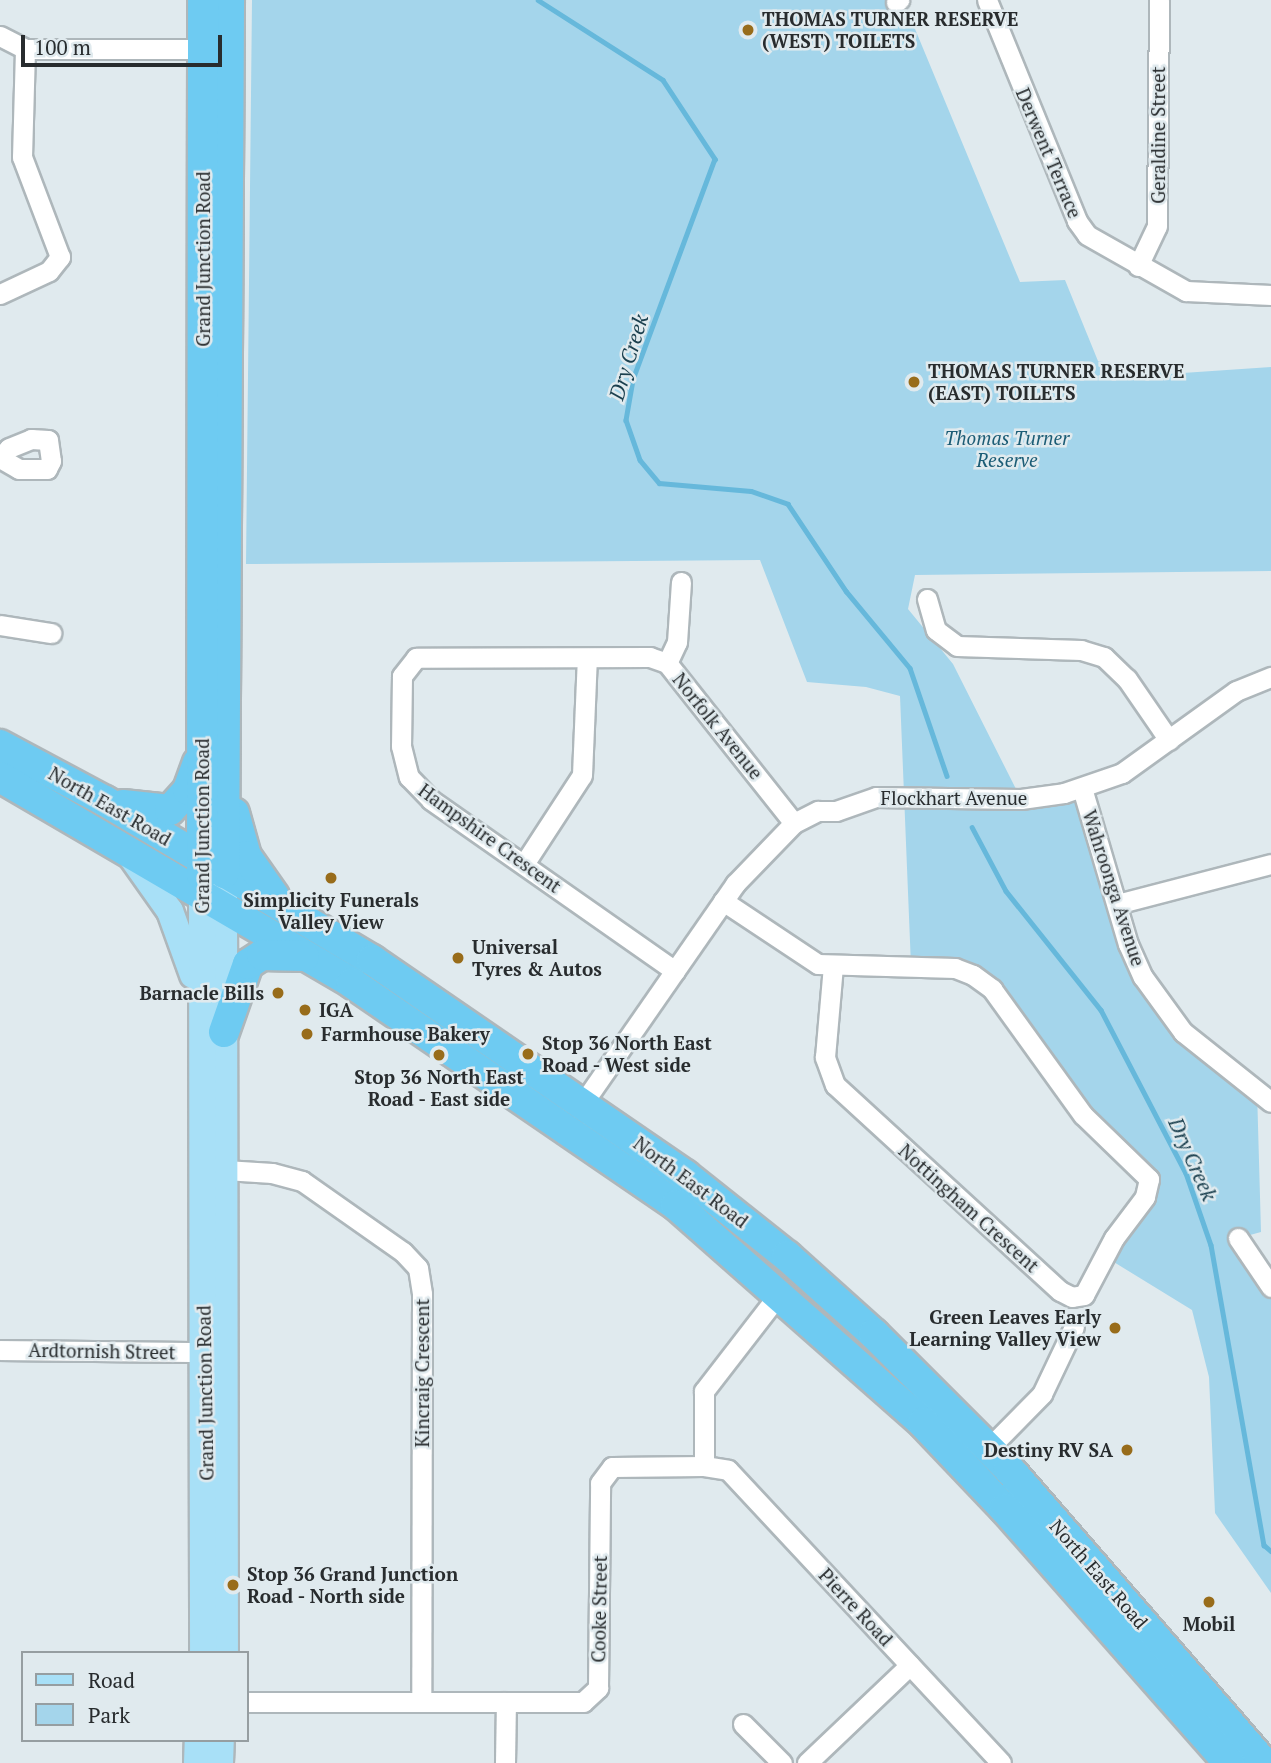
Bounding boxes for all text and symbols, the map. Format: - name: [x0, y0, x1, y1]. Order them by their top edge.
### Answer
- place label: THOMAS TURNER RESERVE (WEST) TOILETS: [762, 8, 1018, 52]
- scale bar: [24, 21, 226, 65]
- marker: THOMAS TURNER RESERVE (WEST) TOILETS: [740, 22, 756, 38]
- text: 100 m: [34, 33, 91, 61]
- street label: Geraldine Street: [1147, 66, 1169, 204]
- street label: Derwent Terrace: [1011, 85, 1087, 221]
- street label: Grand Junction Road: [192, 171, 214, 347]
- water label: Dry Creek: [603, 311, 653, 403]
- place label: THOMAS TURNER RESERVE (EAST) TOILETS: [928, 360, 1184, 404]
- marker: THOMAS TURNER RESERVE (EAST) TOILETS: [906, 374, 922, 390]
- park label: Thomas Turner Reserve: [945, 427, 1069, 471]
- street label: Norfolk Avenue: [668, 668, 768, 784]
- street label: Grand Junction Road: [191, 738, 213, 914]
- street label: North East Road: [45, 762, 175, 850]
- street label: Hampshire Crescent: [414, 779, 566, 897]
- street label: Flockhart Avenue: [880, 787, 1028, 809]
- street label: Wahroonga Avenue: [1078, 807, 1150, 969]
- marker: Simplicity Funerals Valley View: [323, 870, 339, 886]
- place label: Simplicity Funerals Valley View: [243, 889, 419, 933]
- place label: Universal Tyres & Autos: [472, 936, 602, 980]
- marker: Universal Tyres & Autos: [450, 950, 466, 966]
- place label: Barnacle Bills: [139, 982, 264, 1004]
- marker: Barnacle Bills: [270, 985, 286, 1001]
- place label: IGA: [319, 999, 353, 1021]
- marker: IGA: [297, 1002, 313, 1018]
- place label: Farmhouse Bakery: [321, 1023, 490, 1045]
- marker: Farmhouse Bakery: [299, 1026, 315, 1042]
- place label: Stop 36 North East Road - West side: [542, 1032, 712, 1076]
- marker: Stop 36 North East Road - West side: [520, 1046, 536, 1062]
- marker: Stop 36 North East Road - East side: [431, 1047, 447, 1063]
- place label: Stop 36 North East Road - East side: [354, 1066, 524, 1110]
- water label: Dry Creek: [1164, 1113, 1222, 1205]
- street label: North East Road: [629, 1132, 753, 1232]
- street label: Nottingham Crescent: [894, 1139, 1044, 1277]
- street label: Kincraig Crescent: [411, 1298, 433, 1448]
- street label: Grand Junction Road: [192, 1305, 218, 1481]
- place label: Green Leaves Early Learning Valley View: [909, 1306, 1101, 1350]
- marker: Green Leaves Early Learning Valley View: [1107, 1320, 1123, 1336]
- street label: Ardtornish Street: [28, 1338, 176, 1364]
- place label: Destiny RV SA: [984, 1439, 1113, 1461]
- marker: Destiny RV SA: [1119, 1442, 1135, 1458]
- street label: North East Road: [1045, 1515, 1153, 1633]
- street label: Cooke Street: [587, 1555, 611, 1663]
- place label: Stop 36 Grand Junction Road - North side: [247, 1563, 458, 1607]
- street label: Pierre Road: [814, 1563, 898, 1651]
- marker: Stop 36 Grand Junction Road - North side: [225, 1577, 241, 1593]
- marker: Mobil: [1201, 1594, 1217, 1610]
- place label: Mobil: [1183, 1613, 1235, 1635]
- legend: [21, 1651, 248, 1742]
- text: Road: [88, 1666, 135, 1694]
- text: Park: [88, 1701, 130, 1729]

